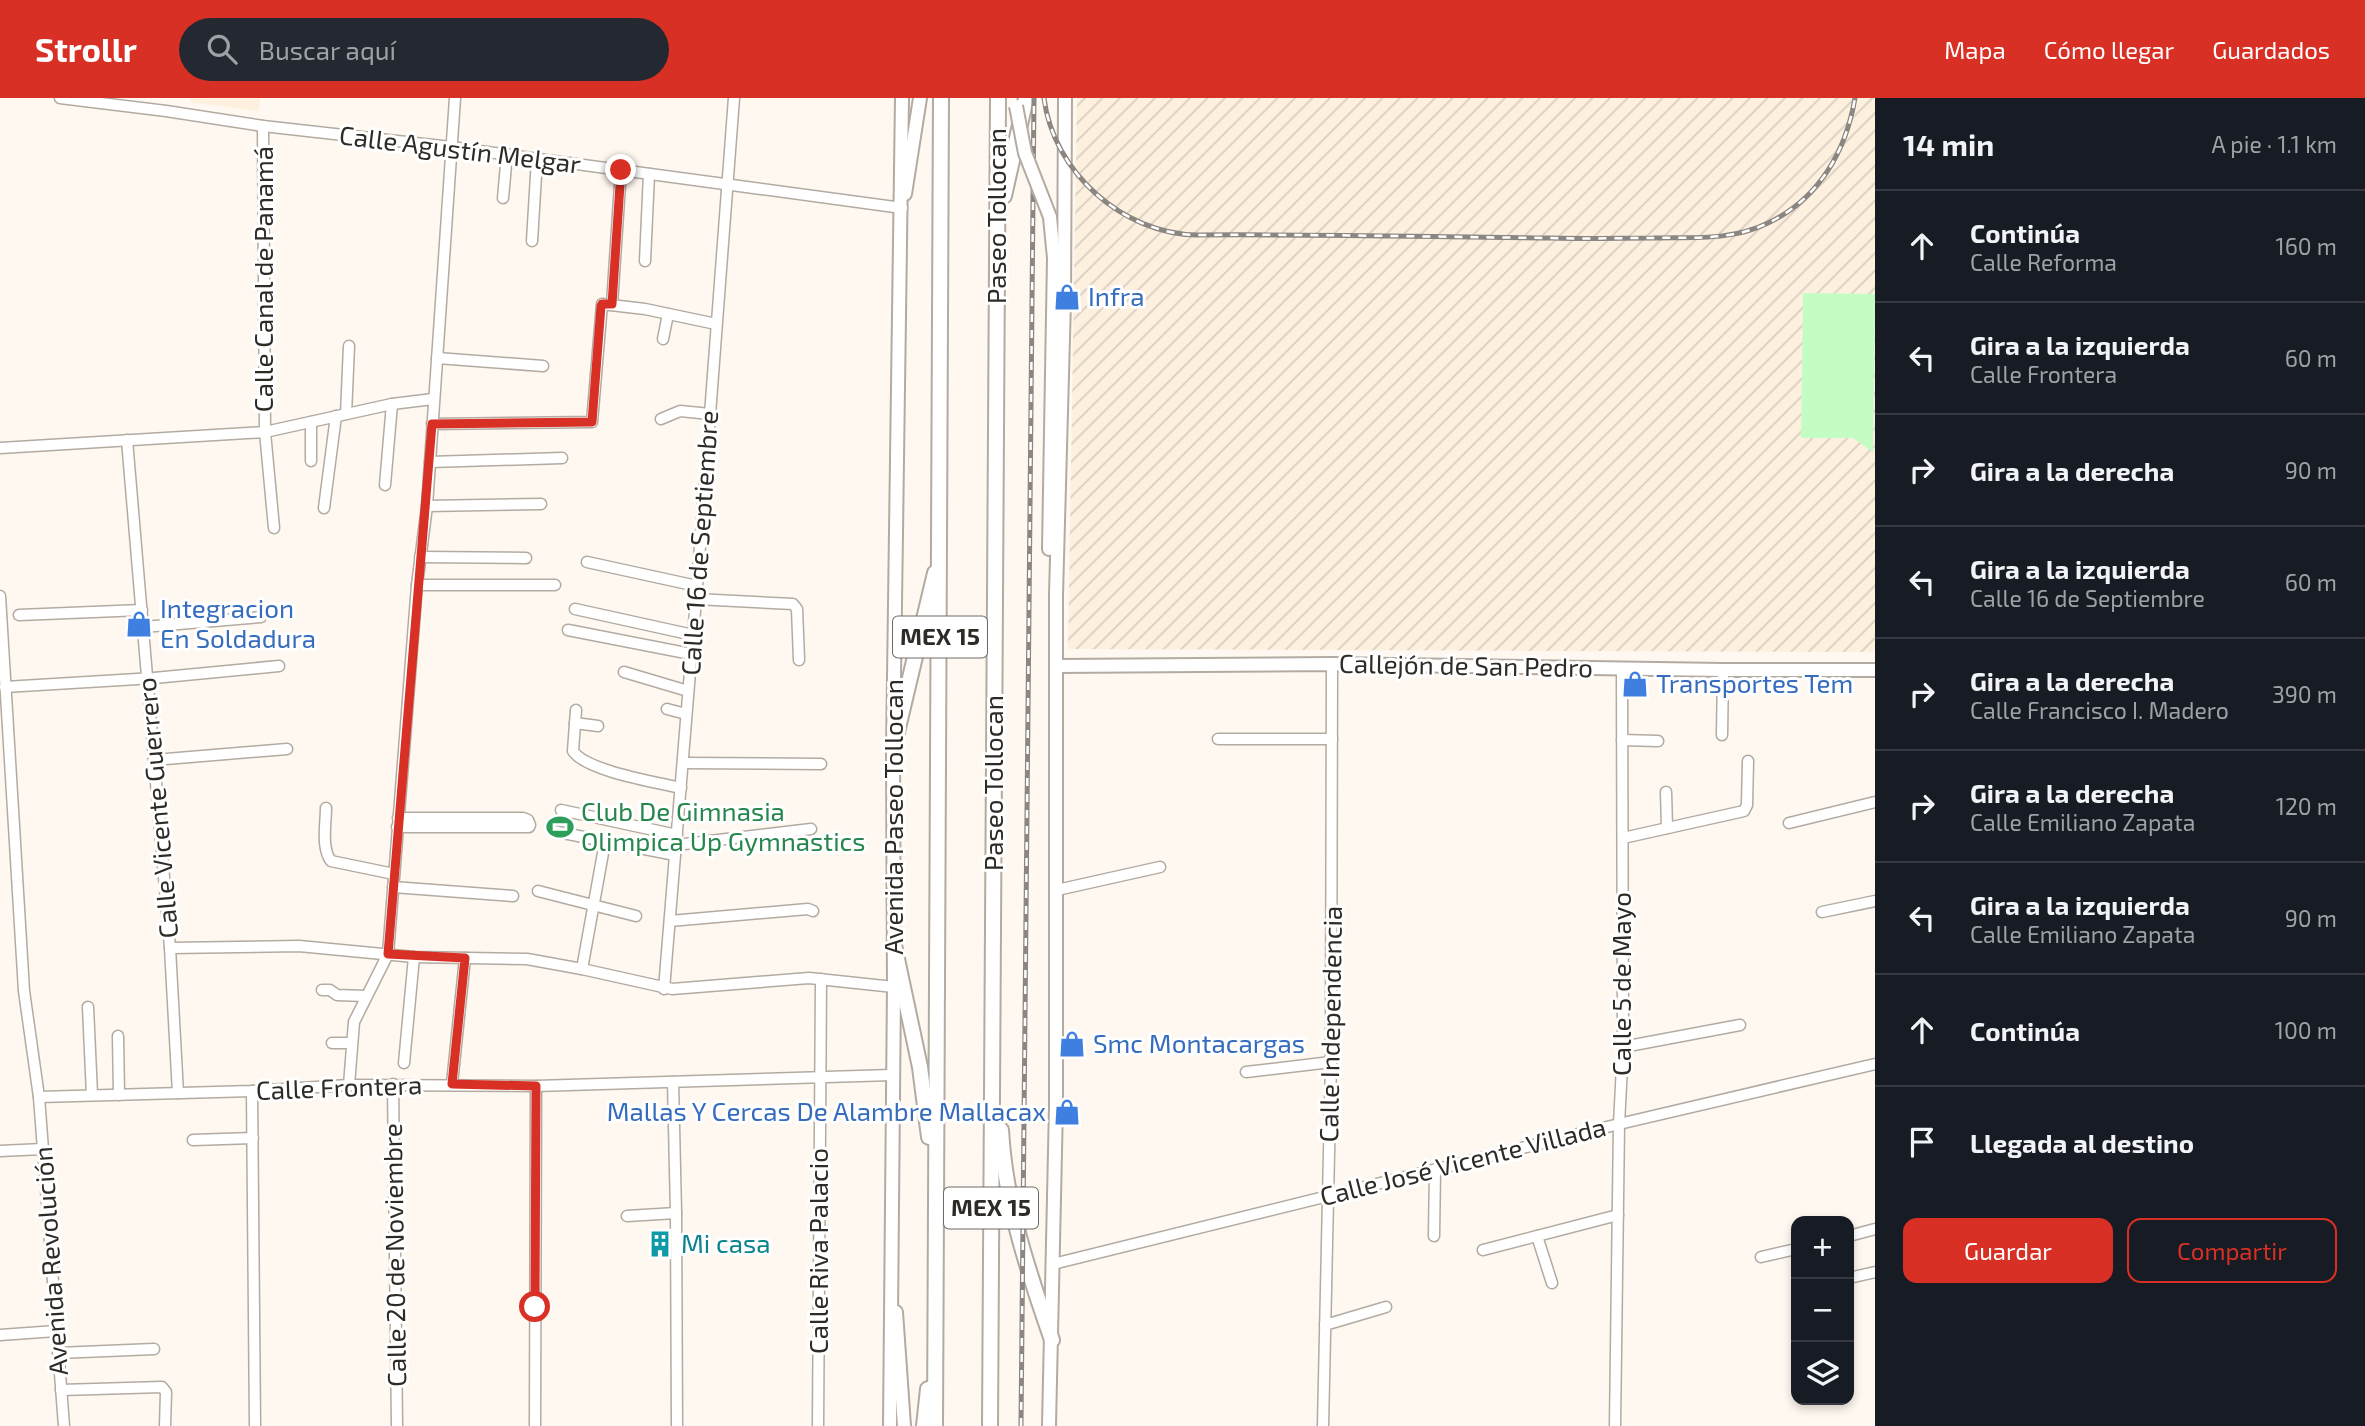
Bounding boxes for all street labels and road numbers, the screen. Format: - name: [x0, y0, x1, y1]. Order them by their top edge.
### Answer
- street label: Calle Agustín Melgar: [338, 118, 583, 179]
- street label: Paseo Tollocan: [980, 128, 1011, 304]
- street label: Calle Canal de Panamá: [247, 146, 278, 412]
- street label: Calle 16 de Septiembre: [674, 409, 723, 676]
- road number: MEX 15: [893, 616, 987, 658]
- street label: Callejón de San Pedro: [1339, 647, 1593, 682]
- street label: Calle Vicente Guerrero: [130, 676, 183, 940]
- street label: Avenida Paseo Tollocan: [877, 679, 908, 955]
- street label: Paseo Tollocan: [977, 695, 1008, 871]
- street label: Calle 5 de Mayo: [1605, 892, 1636, 1076]
- street label: Calle Independencia: [1312, 905, 1347, 1143]
- street label: Calle Frontera: [255, 1068, 423, 1105]
- street label: Calle José Vicente Villada: [1316, 1110, 1609, 1211]
- street label: Calle 20 de Noviembre: [376, 1123, 411, 1387]
- street label: Avenida Revolución: [26, 1146, 73, 1377]
- street label: Calle Riva Palacio: [802, 1148, 833, 1354]
- road number: MEX 15: [944, 1188, 1038, 1228]

